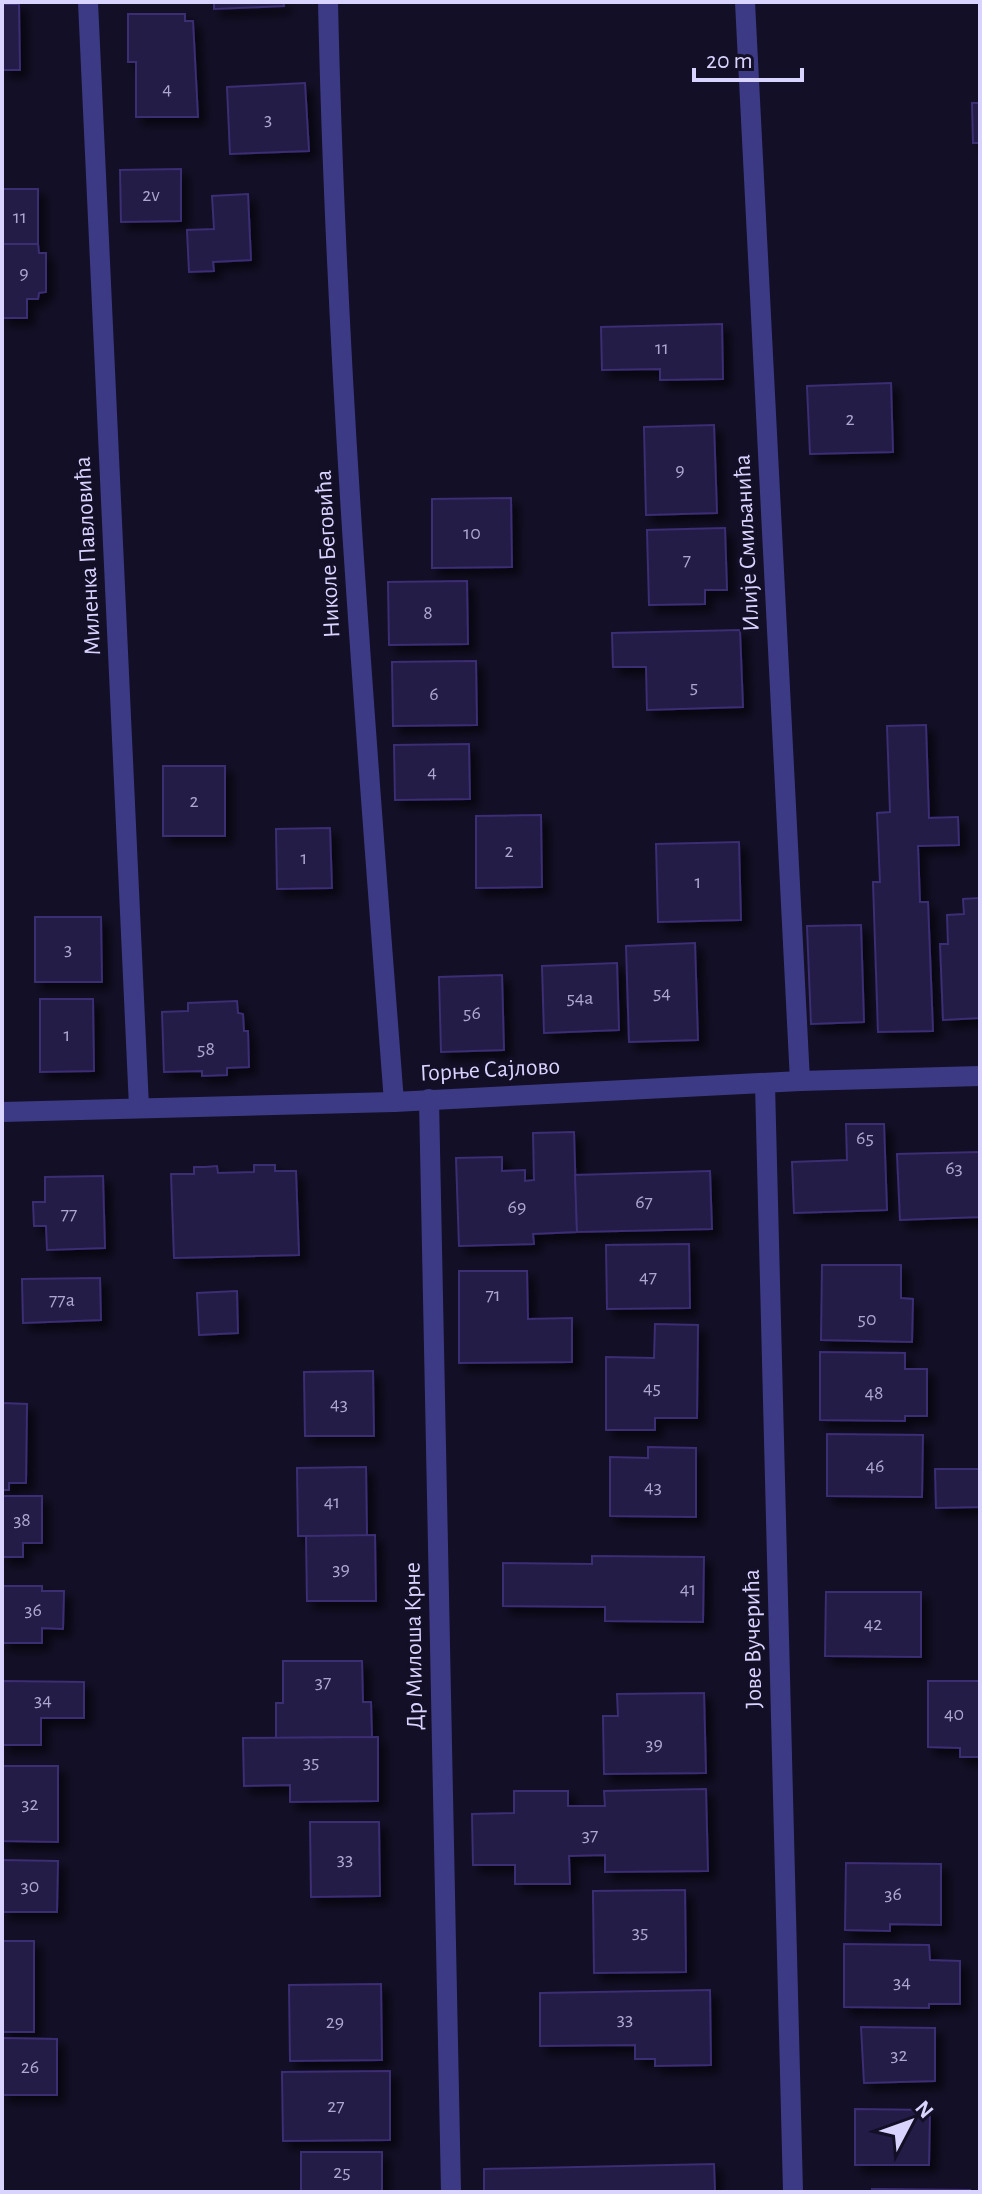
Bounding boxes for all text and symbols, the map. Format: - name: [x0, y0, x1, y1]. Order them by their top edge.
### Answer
- scale bar: [694, 32, 802, 82]
- text: 20 m: [706, 49, 753, 73]
- house number: 4: [162, 79, 172, 99]
- house number: 3: [264, 109, 272, 129]
- house number: 2v: [142, 185, 160, 205]
- house number: 11: [13, 207, 27, 227]
- house number: 9: [19, 263, 29, 283]
- house number: 11: [655, 338, 669, 358]
- house number: 2: [845, 409, 855, 429]
- street label: Илије Смиљанића: [730, 454, 764, 632]
- street label: Миленка Павловића: [71, 456, 105, 656]
- house number: 9: [675, 460, 685, 480]
- street label: Николе Беговића: [312, 469, 344, 639]
- house number: 10: [463, 523, 481, 543]
- house number: 7: [683, 550, 691, 570]
- house number: 8: [423, 603, 433, 623]
- house number: 5: [690, 677, 698, 697]
- house number: 6: [429, 684, 439, 704]
- house number: 4: [427, 762, 437, 782]
- house number: 2: [189, 791, 199, 811]
- house number: 2: [504, 841, 514, 861]
- house number: 1: [301, 848, 307, 868]
- house number: 1: [695, 872, 701, 892]
- house number: 3: [64, 939, 72, 959]
- house number: 54: [653, 983, 671, 1003]
- house number: 54a: [566, 988, 594, 1008]
- house number: 56: [463, 1003, 481, 1023]
- house number: 1: [64, 1025, 70, 1045]
- house number: 58: [197, 1039, 215, 1059]
- street label: Горње Сајлово: [419, 1054, 561, 1086]
- house number: 65: [856, 1128, 874, 1148]
- house number: 63: [945, 1158, 963, 1178]
- house number: 67: [635, 1192, 653, 1212]
- house number: 69: [508, 1197, 526, 1217]
- house number: 77: [61, 1204, 77, 1224]
- house number: 47: [639, 1267, 657, 1287]
- house number: 71: [485, 1285, 501, 1305]
- house number: 77a: [49, 1290, 75, 1310]
- house number: 50: [858, 1309, 876, 1329]
- house number: 45: [643, 1378, 661, 1398]
- house number: 48: [864, 1383, 884, 1403]
- house number: 43: [330, 1394, 348, 1414]
- house number: 46: [865, 1456, 885, 1476]
- house number: 43: [644, 1477, 662, 1497]
- house number: 41: [324, 1492, 340, 1512]
- house number: 38: [13, 1510, 31, 1530]
- house number: 39: [332, 1559, 350, 1579]
- street label: Др Милоша Крне: [401, 1562, 427, 1730]
- street label: Јове Вучерића: [740, 1569, 766, 1709]
- house number: 41: [680, 1579, 696, 1599]
- house number: 36: [24, 1600, 42, 1620]
- house number: 42: [864, 1614, 882, 1634]
- house number: 37: [315, 1672, 331, 1692]
- house number: 34: [34, 1690, 52, 1710]
- house number: 40: [944, 1704, 964, 1724]
- house number: 39: [645, 1734, 663, 1754]
- house number: 35: [303, 1752, 319, 1772]
- house number: 32: [21, 1794, 39, 1814]
- house number: 37: [582, 1825, 598, 1845]
- house number: 33: [337, 1849, 353, 1869]
- house number: 30: [21, 1876, 39, 1896]
- house number: 36: [884, 1884, 902, 1904]
- house number: 35: [632, 1922, 648, 1942]
- house number: 34: [893, 1972, 911, 1992]
- house number: 33: [617, 2009, 633, 2029]
- house number: 29: [326, 2012, 344, 2032]
- house number: 32: [890, 2045, 908, 2065]
- house number: 26: [21, 2057, 39, 2077]
- north arrow: [870, 2082, 950, 2162]
- house number: 27: [327, 2096, 345, 2116]
- text: N: [911, 2097, 938, 2123]
- house number: 25: [333, 2162, 351, 2182]

